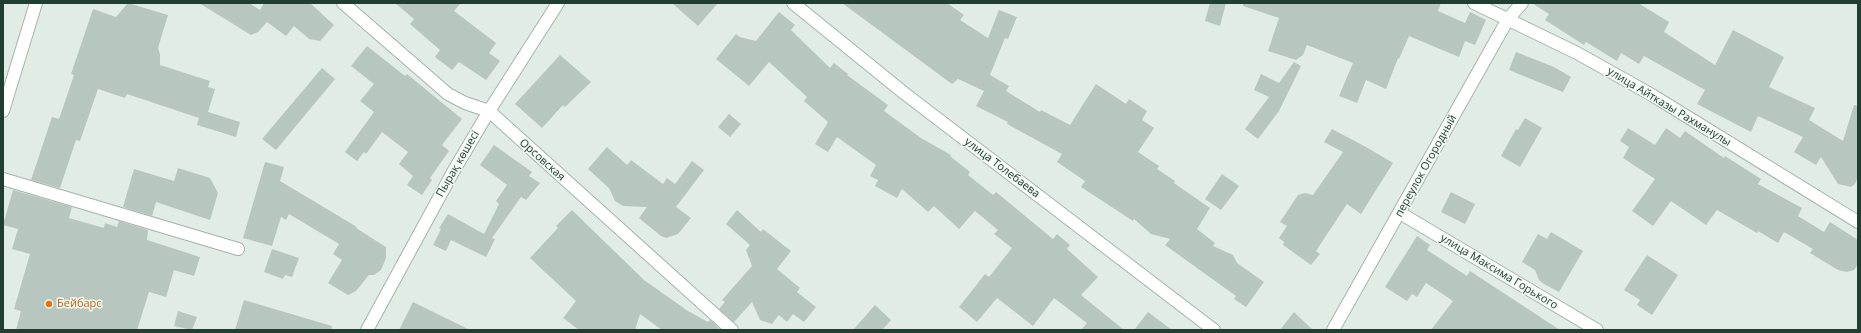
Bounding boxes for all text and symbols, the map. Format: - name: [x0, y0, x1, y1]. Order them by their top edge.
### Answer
- street label: улица Айтказы Рахманулы: [1605, 65, 1733, 149]
- street label: переулок Огородный: [1392, 113, 1460, 219]
- street label: Пырақ көшесі: [434, 128, 482, 200]
- street label: улица Толебаева: [962, 135, 1042, 201]
- street label: Орсовская: [517, 136, 567, 184]
- street label: улица Максима Горького: [1438, 232, 1560, 312]
- place label: Бейбарс: [57, 297, 102, 311]
- marker: Бейбарс: [44, 299, 54, 309]

